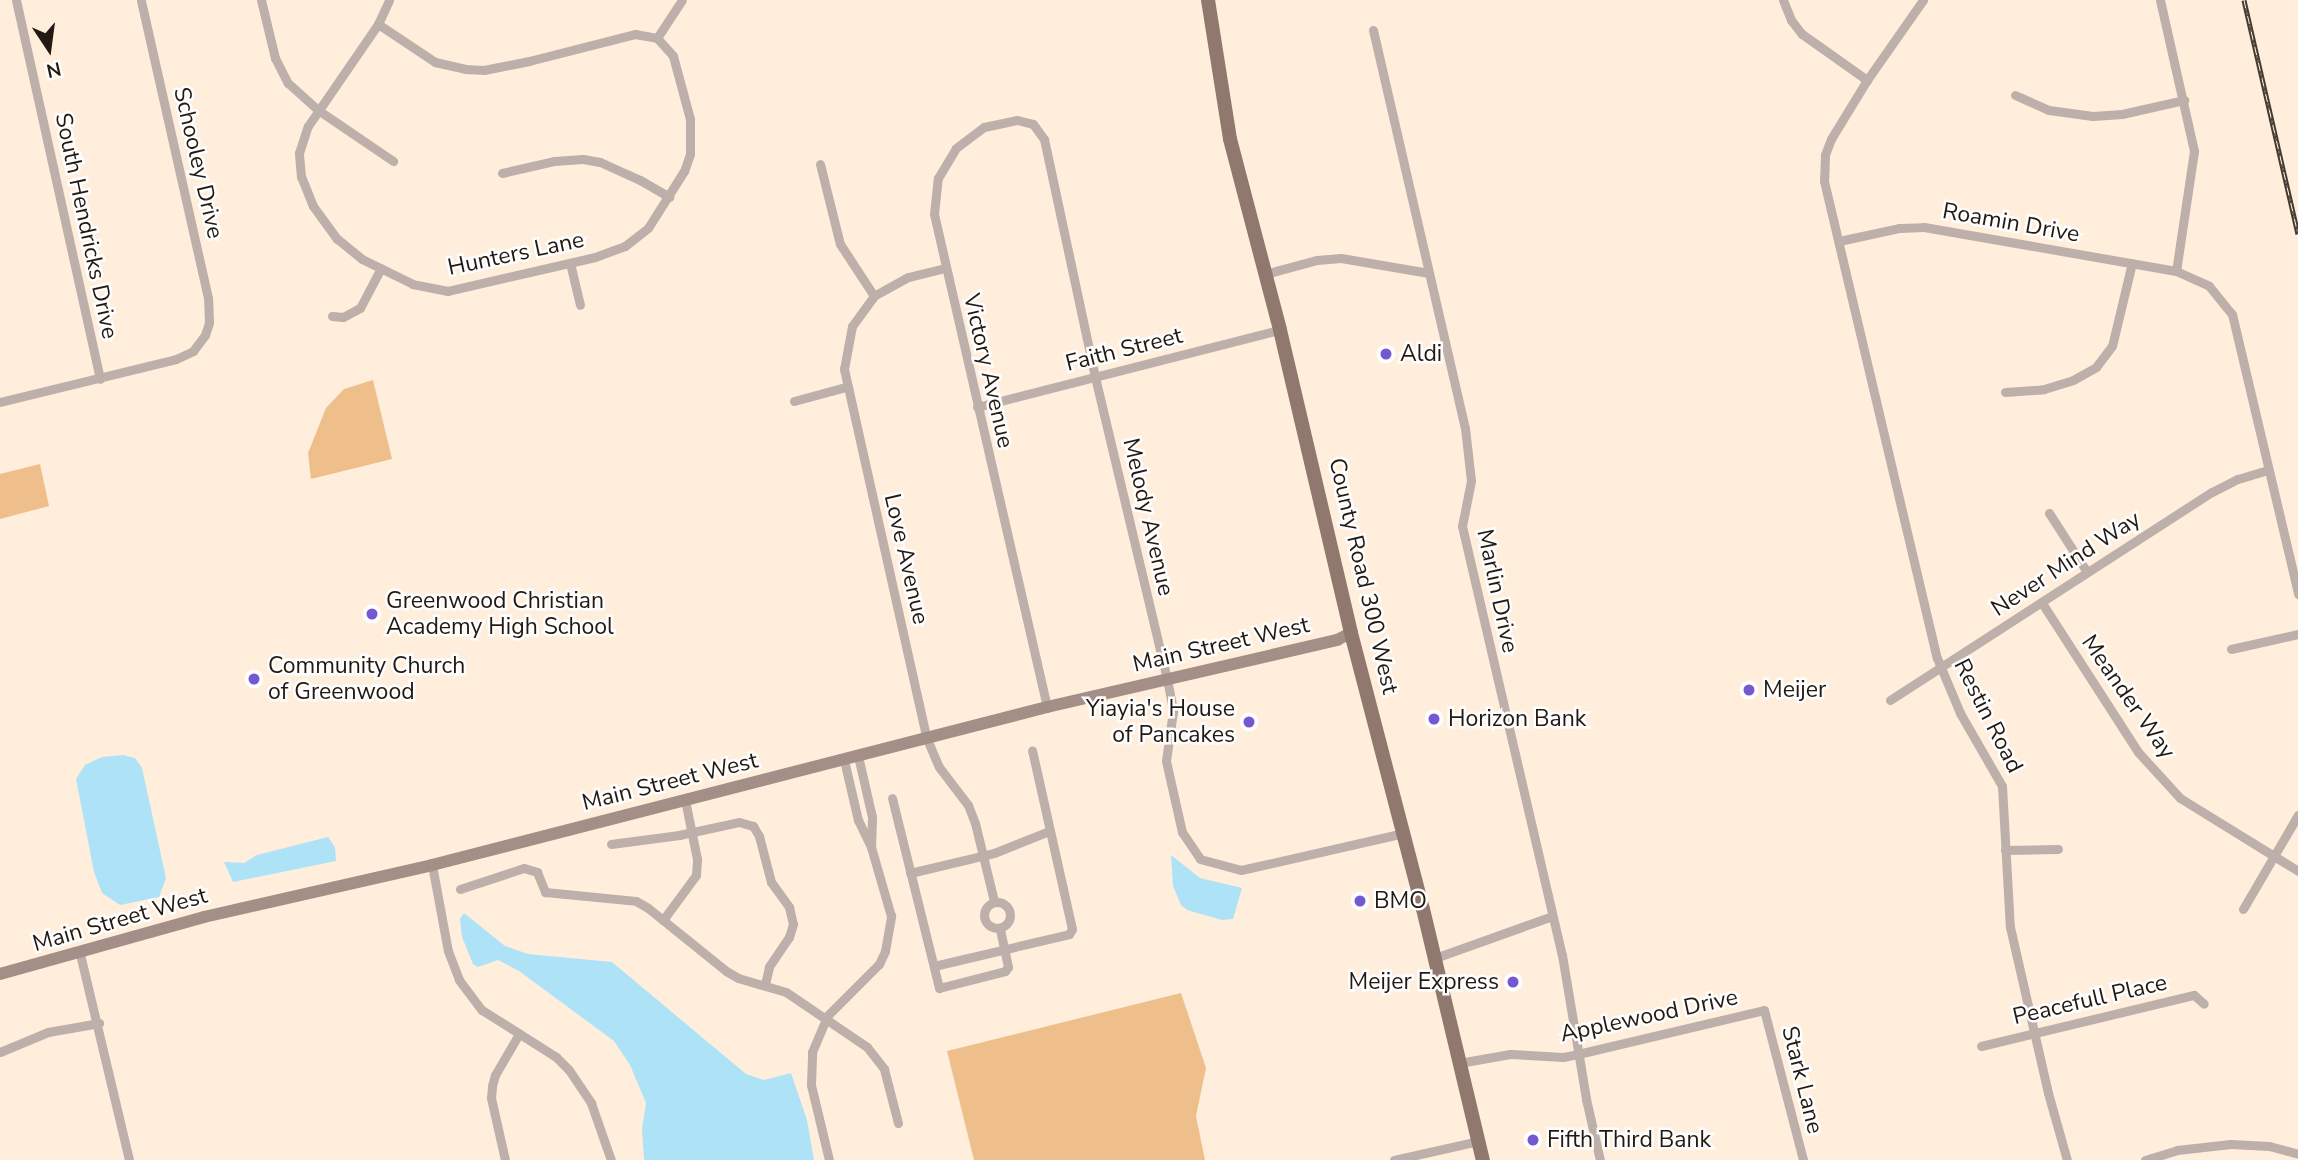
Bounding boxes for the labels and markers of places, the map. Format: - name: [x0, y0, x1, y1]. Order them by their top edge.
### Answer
- place label: Aldi: [1400, 340, 1442, 368]
- marker: Aldi: [1378, 346, 1394, 362]
- place label: Greenwood Christian Academy High School: [386, 587, 614, 641]
- marker: Greenwood Christian Academy High School: [364, 606, 380, 622]
- place label: Community Church of Greenwood: [268, 652, 465, 706]
- marker: Community Church of Greenwood: [246, 671, 262, 687]
- place label: Meijer: [1763, 676, 1826, 704]
- marker: Meijer: [1741, 682, 1757, 698]
- place label: Yiayia's House of Pancakes: [1086, 695, 1235, 749]
- place label: Horizon Bank: [1448, 705, 1586, 733]
- marker: Horizon Bank: [1426, 711, 1442, 727]
- marker: Yiayia's House of Pancakes: [1241, 714, 1257, 730]
- place label: BMO: [1374, 887, 1427, 915]
- marker: BMO: [1352, 893, 1368, 909]
- place label: Meijer Express: [1349, 968, 1499, 996]
- marker: Meijer Express: [1505, 974, 1521, 990]
- place label: Fifth Third Bank: [1547, 1126, 1711, 1154]
- marker: Fifth Third Bank: [1525, 1132, 1541, 1148]

